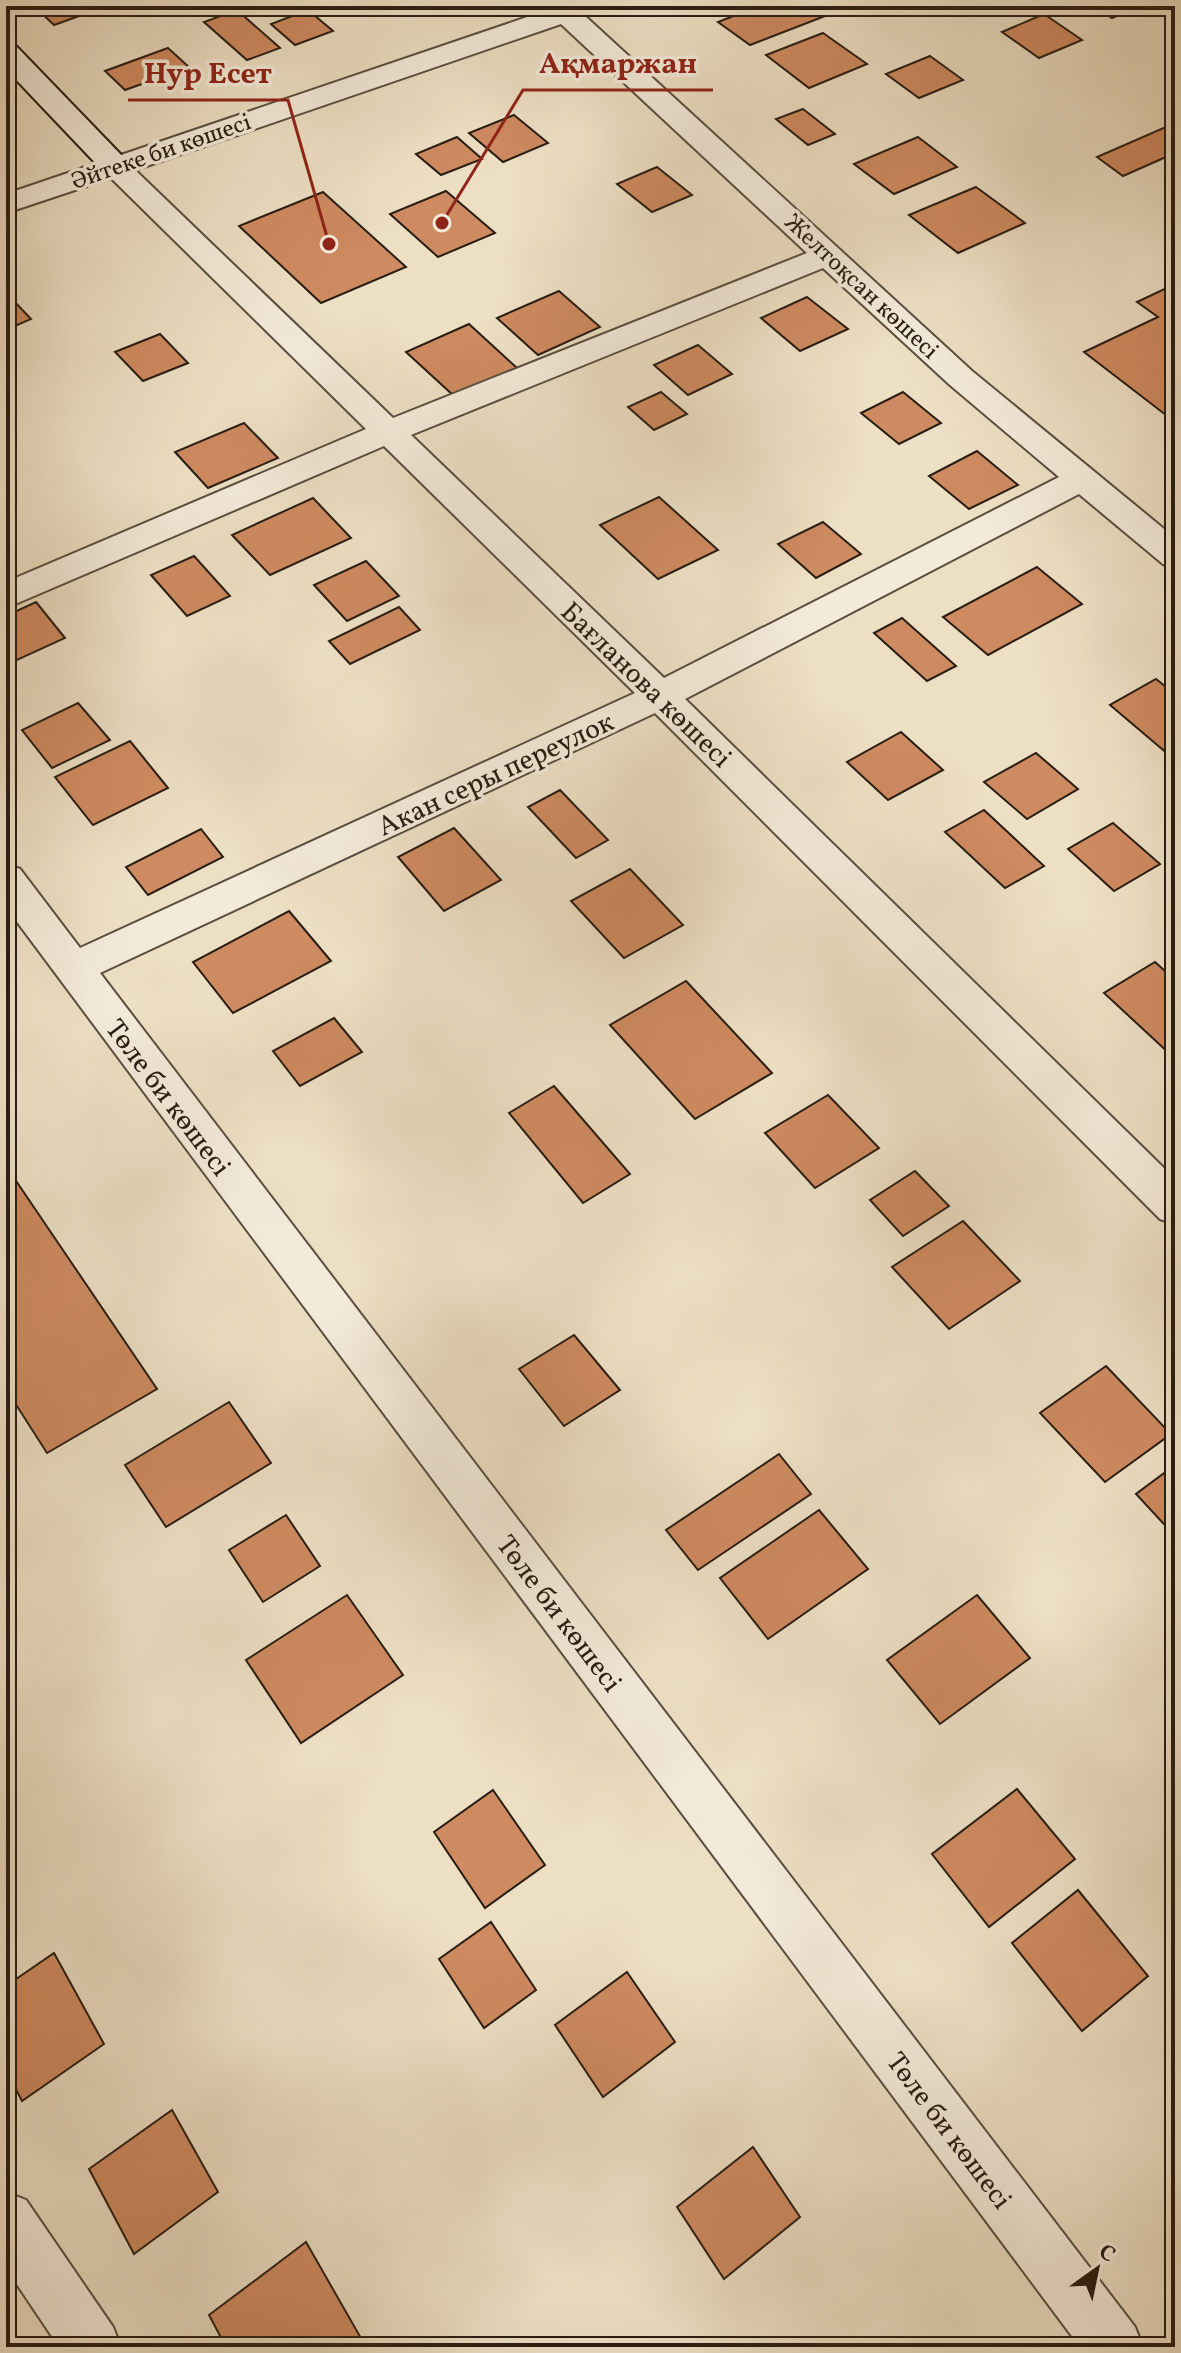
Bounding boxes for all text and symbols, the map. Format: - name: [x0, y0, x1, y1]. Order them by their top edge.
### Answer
- callout: Ақмаржан: [523, 36, 713, 90]
- text: Ақмаржан: [539, 44, 697, 86]
- callout: Нур Есет: [128, 46, 288, 100]
- text: Нур Есет: [144, 54, 273, 96]
- street label: Әйтеке би көшесі: [67, 106, 256, 200]
- street label: Желтоқсан көшесі: [776, 207, 946, 368]
- street label: Бағланова көшесі: [551, 594, 740, 778]
- street label: Акан серы переулок: [372, 703, 621, 847]
- street label: Төле би көшесі: [95, 1012, 239, 1185]
- street label: Төле би көшесі: [486, 1528, 630, 1701]
- street label: Төле би көшесі: [876, 2045, 1020, 2218]
- north arrow: [1057, 2229, 1137, 2309]
- text: С: [1092, 2237, 1121, 2271]

